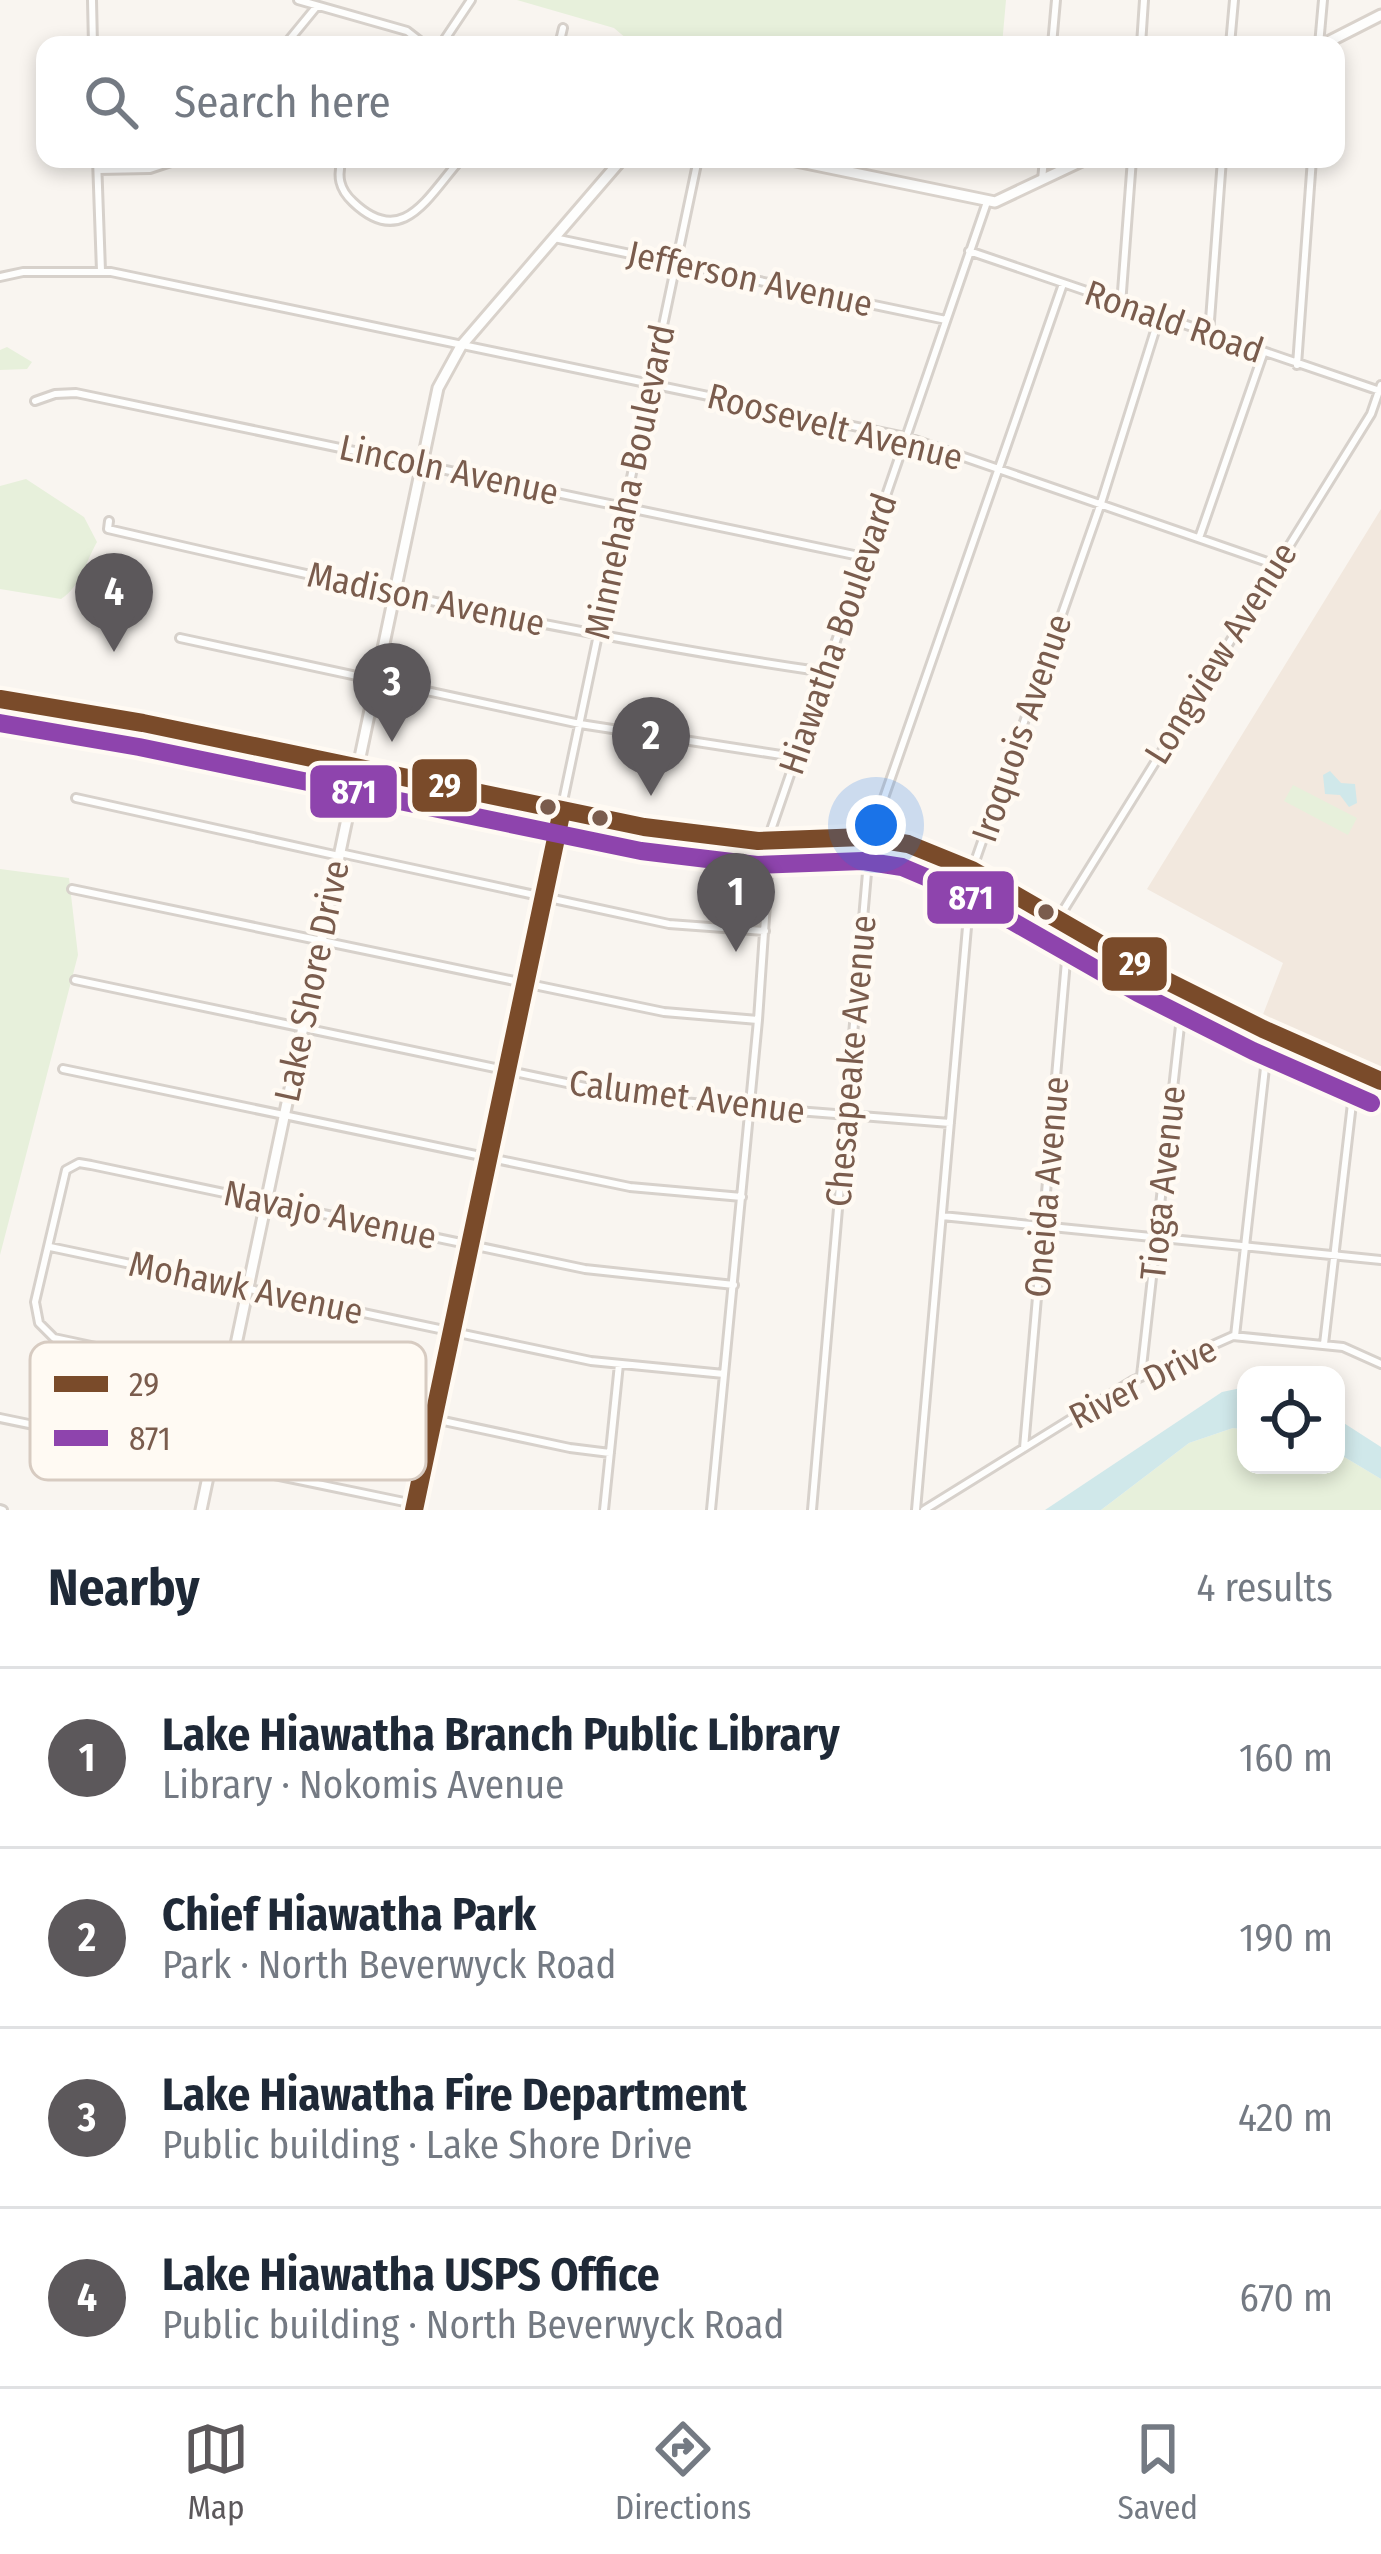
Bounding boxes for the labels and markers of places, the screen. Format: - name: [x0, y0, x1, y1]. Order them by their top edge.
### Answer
- pin: 4: [75, 553, 153, 652]
- pin: 3: [353, 643, 431, 742]
- pin: 2: [612, 697, 690, 796]
- unlabelled marker: [537, 796, 559, 818]
- unlabelled marker: [589, 807, 611, 829]
- pin: 1: [697, 853, 775, 952]
- unlabelled marker: [1035, 901, 1057, 923]

